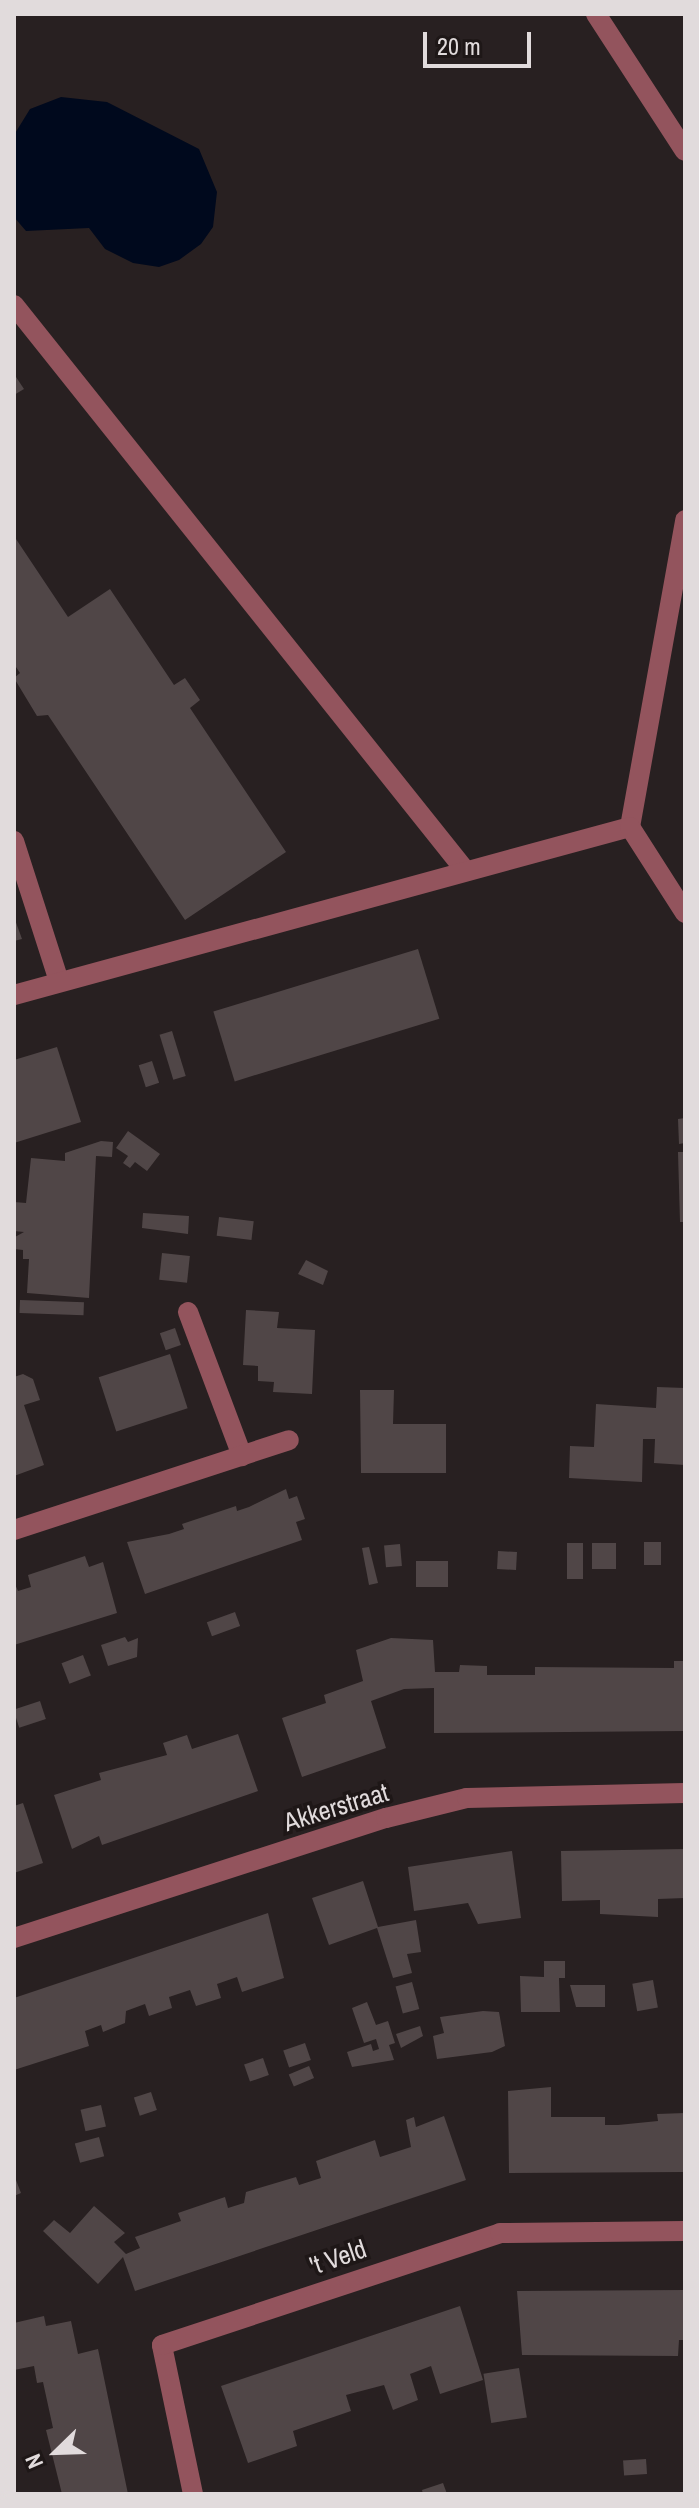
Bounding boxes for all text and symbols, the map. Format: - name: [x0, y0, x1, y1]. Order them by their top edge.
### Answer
- scale bar: [427, 16, 535, 66]
- text: 20 m: [437, 30, 481, 62]
- street label: Akkerstraat: [280, 1776, 392, 1838]
- street label: 't Veld: [306, 2233, 370, 2281]
- north arrow: [16, 2412, 96, 2492]
- text: N: [18, 2450, 50, 2473]

